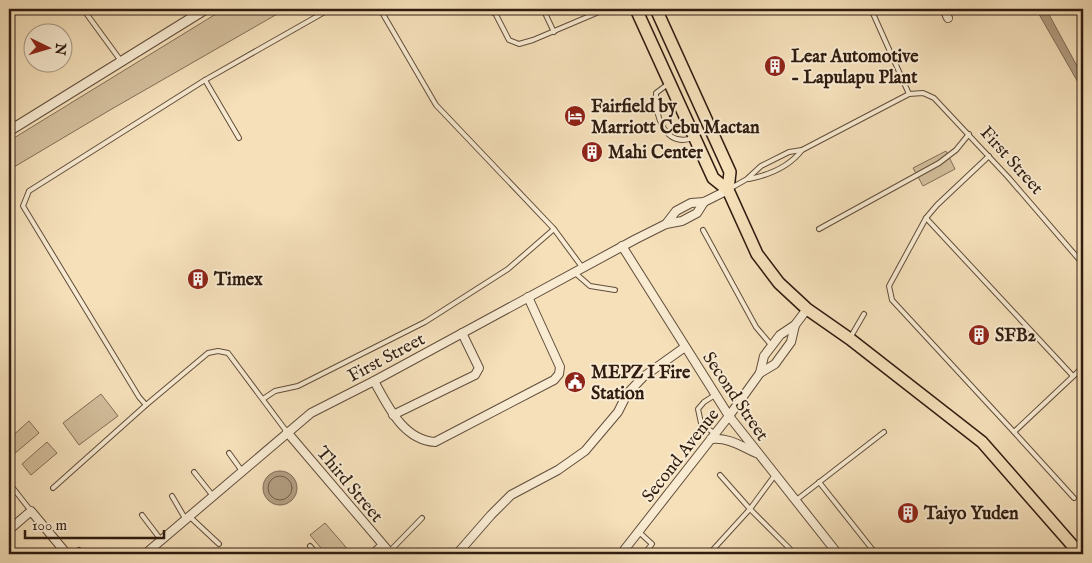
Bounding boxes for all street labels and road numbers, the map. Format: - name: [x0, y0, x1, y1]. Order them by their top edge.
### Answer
- street label: First Street: [974, 122, 1048, 200]
- street label: First Street: [344, 328, 429, 388]
- street label: Second Street: [697, 348, 773, 446]
- street label: Second Avenue: [637, 404, 725, 508]
- street label: Third Street: [310, 442, 387, 528]

